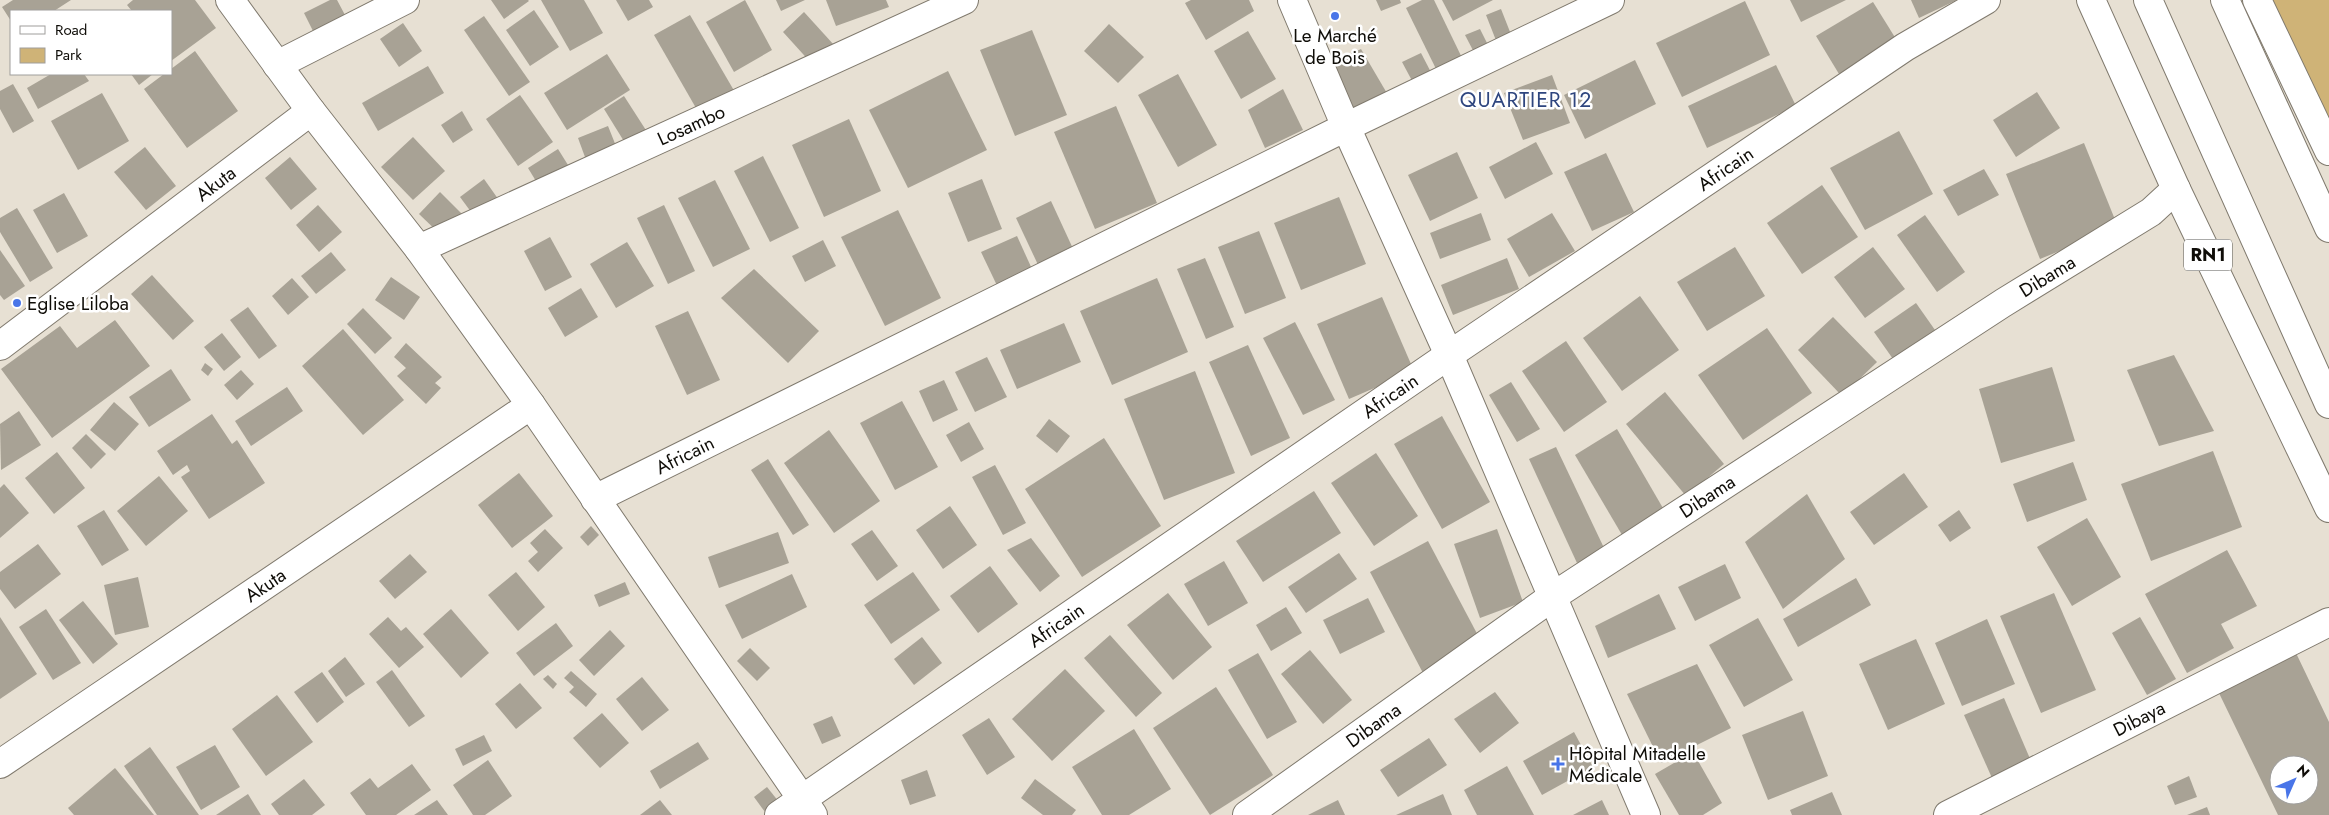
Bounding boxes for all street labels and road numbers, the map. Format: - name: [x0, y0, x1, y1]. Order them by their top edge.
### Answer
- street label: Losambo: [653, 98, 729, 152]
- street label: Africain: [1692, 140, 1759, 197]
- street label: Akuta: [190, 159, 241, 207]
- road number: RN1: [2184, 240, 2232, 270]
- street label: Dibama: [2014, 248, 2080, 304]
- street label: Africain: [1356, 367, 1423, 424]
- street label: Africain: [651, 429, 719, 481]
- street label: Dibama: [1674, 468, 1740, 524]
- street label: Akuta: [239, 561, 291, 608]
- street label: Africain: [1023, 596, 1089, 654]
- street label: Dibaya: [2108, 694, 2170, 743]
- street label: Dibama: [1340, 696, 1406, 754]

